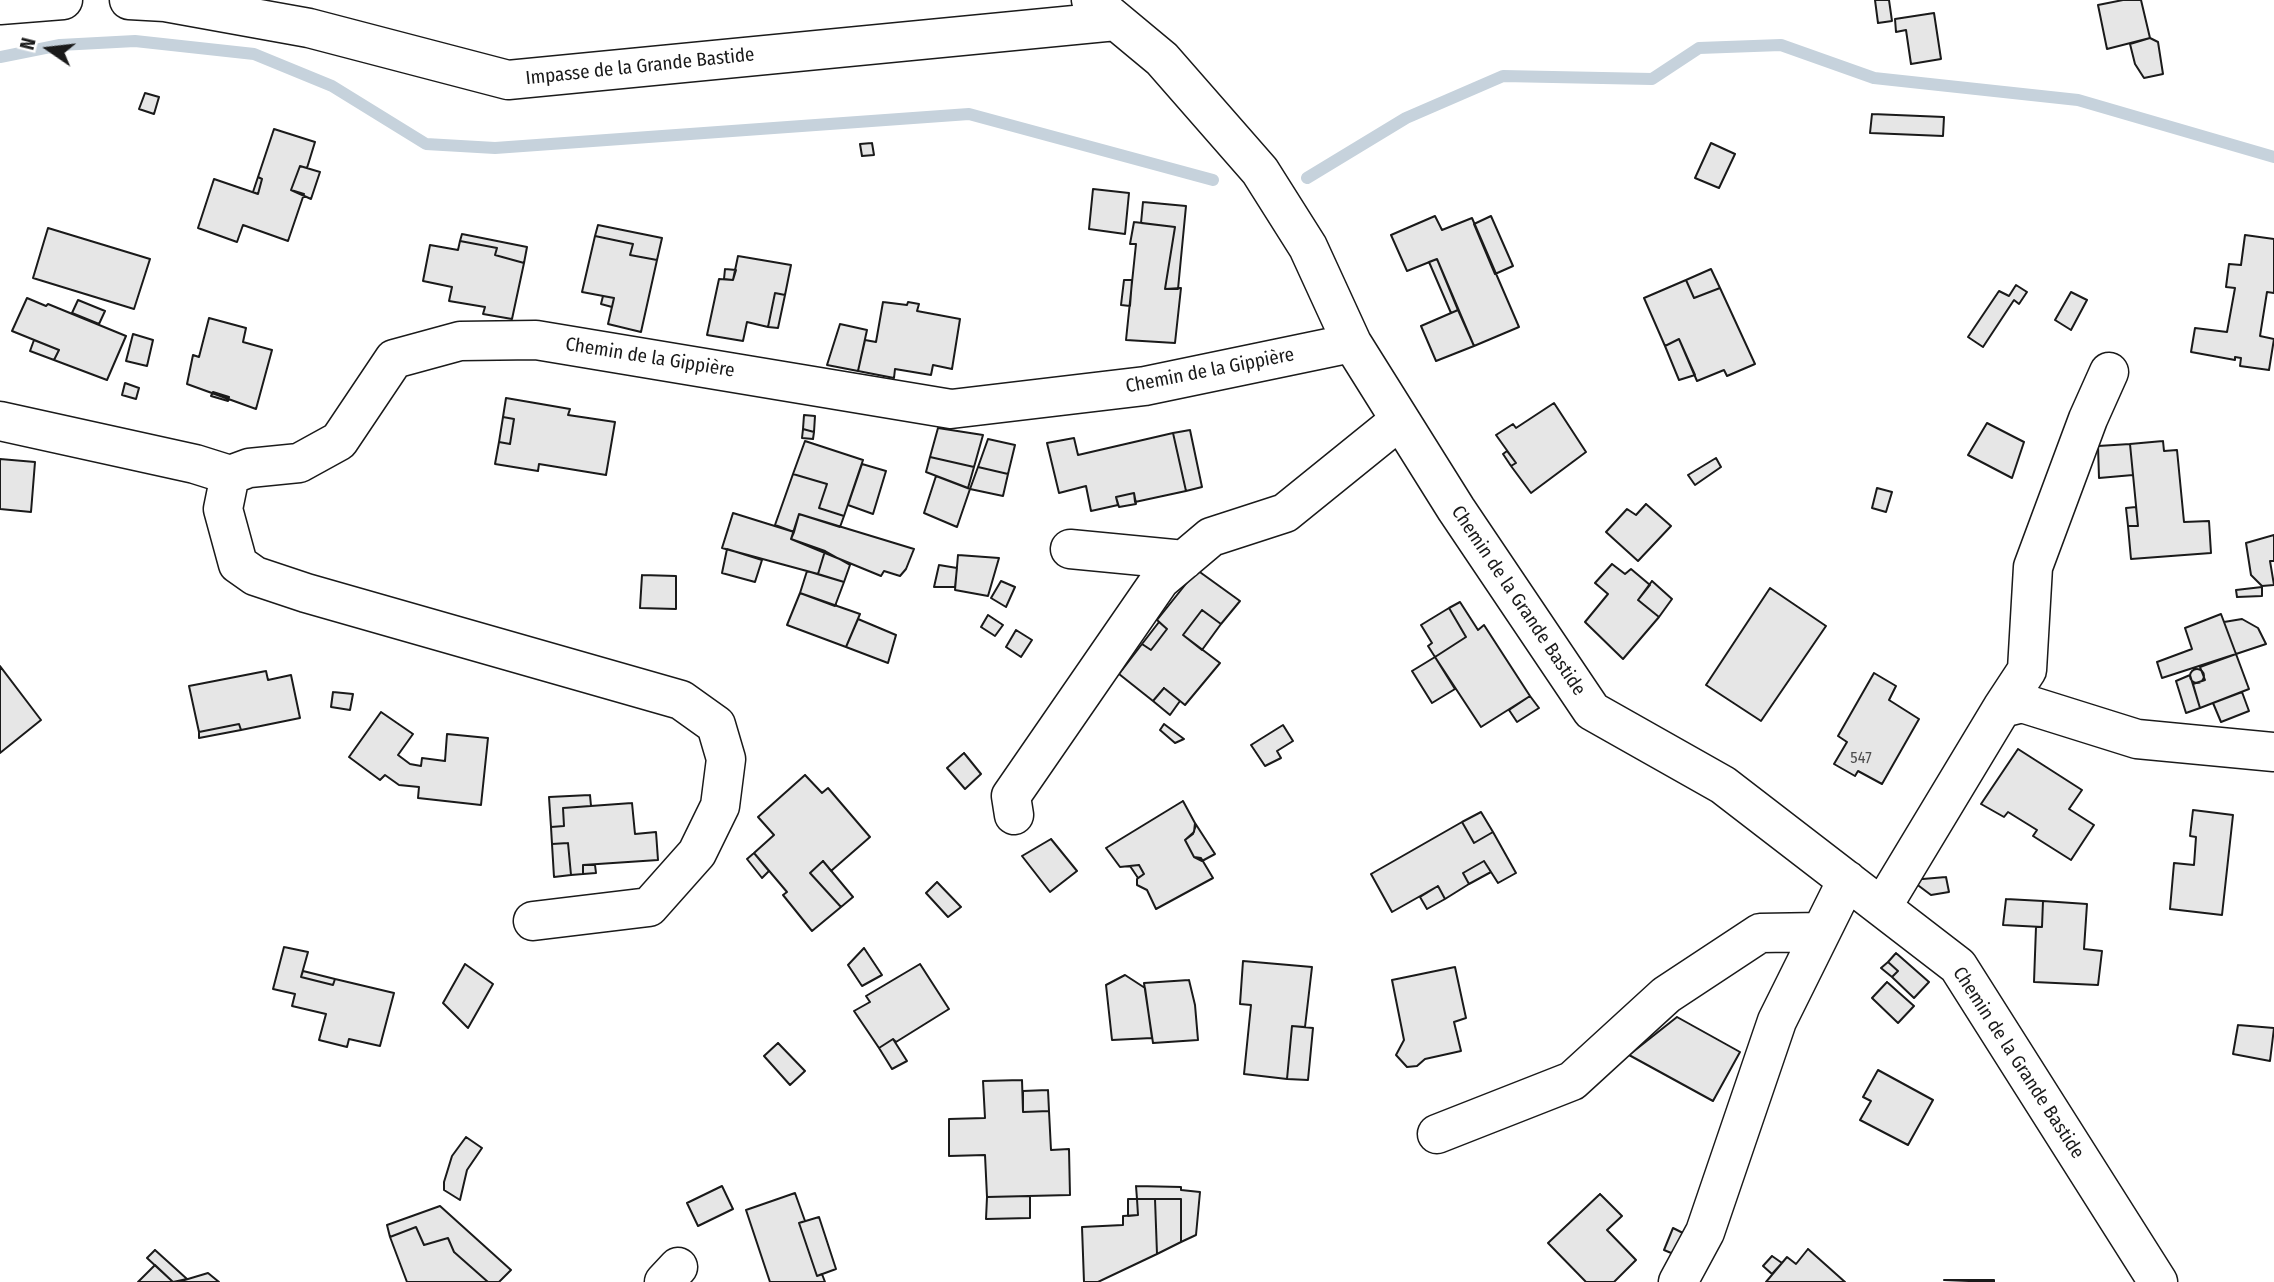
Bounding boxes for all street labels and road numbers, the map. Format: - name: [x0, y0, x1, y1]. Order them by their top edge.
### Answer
- street label: Impasse de la Grande Bastide: [525, 44, 755, 90]
- street label: Chemin de la Gippière: [564, 333, 736, 383]
- street label: Chemin de la Gippière: [1124, 343, 1296, 399]
- street label: Chemin de la Grande Bastide: [1446, 502, 1590, 700]
- street label: Chemin de la Grande Bastide: [1947, 963, 2089, 1163]

